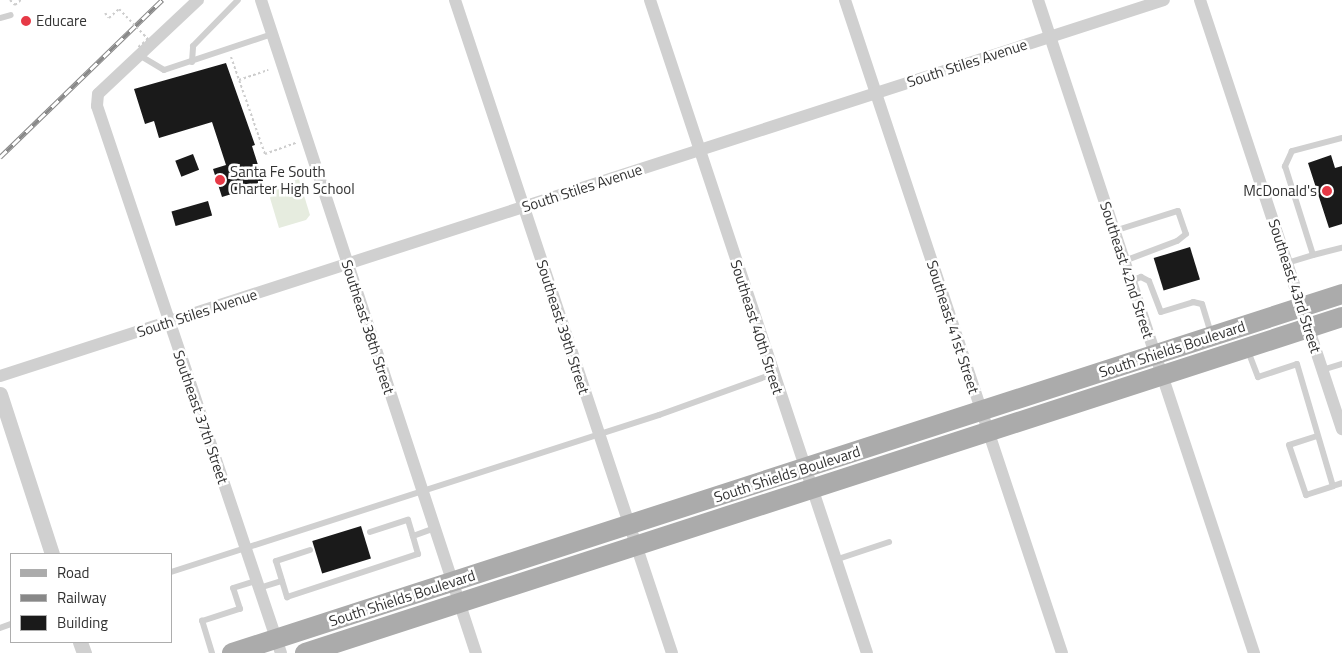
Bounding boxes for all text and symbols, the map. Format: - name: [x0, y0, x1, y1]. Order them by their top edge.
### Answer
- place label: Educare: [36, 12, 87, 30]
- marker: Educare: [20, 15, 32, 27]
- street label: South Stiles Avenue: [905, 35, 1029, 91]
- street label: South Stiles Avenue: [520, 160, 644, 216]
- place label: Santa Fe South Charter High School: [230, 162, 355, 197]
- marker: Santa Fe South Charter High School: [214, 174, 226, 186]
- place label: McDonald's: [1243, 182, 1317, 200]
- marker: McDonald's: [1321, 185, 1333, 197]
- street label: Southeast 42nd Street: [1096, 199, 1158, 341]
- street label: Southeast 43rd Street: [1265, 217, 1325, 355]
- street label: Southeast 38th Street: [338, 258, 398, 396]
- street label: Southeast 39th Street: [533, 258, 593, 396]
- street label: Southeast 40th Street: [727, 258, 787, 396]
- street label: Southeast 41st Street: [923, 258, 983, 396]
- street label: South Stiles Avenue: [135, 285, 259, 341]
- street label: South Shields Boulevard: [1096, 317, 1248, 381]
- street label: Southeast 37th Street: [170, 348, 232, 486]
- street label: South Shields Boulevard: [711, 442, 863, 506]
- legend: [10, 553, 172, 643]
- text: Road: [57, 561, 89, 584]
- street label: South Shields Boulevard: [326, 566, 478, 630]
- text: Railway: [57, 586, 107, 609]
- text: Building: [57, 611, 108, 634]

